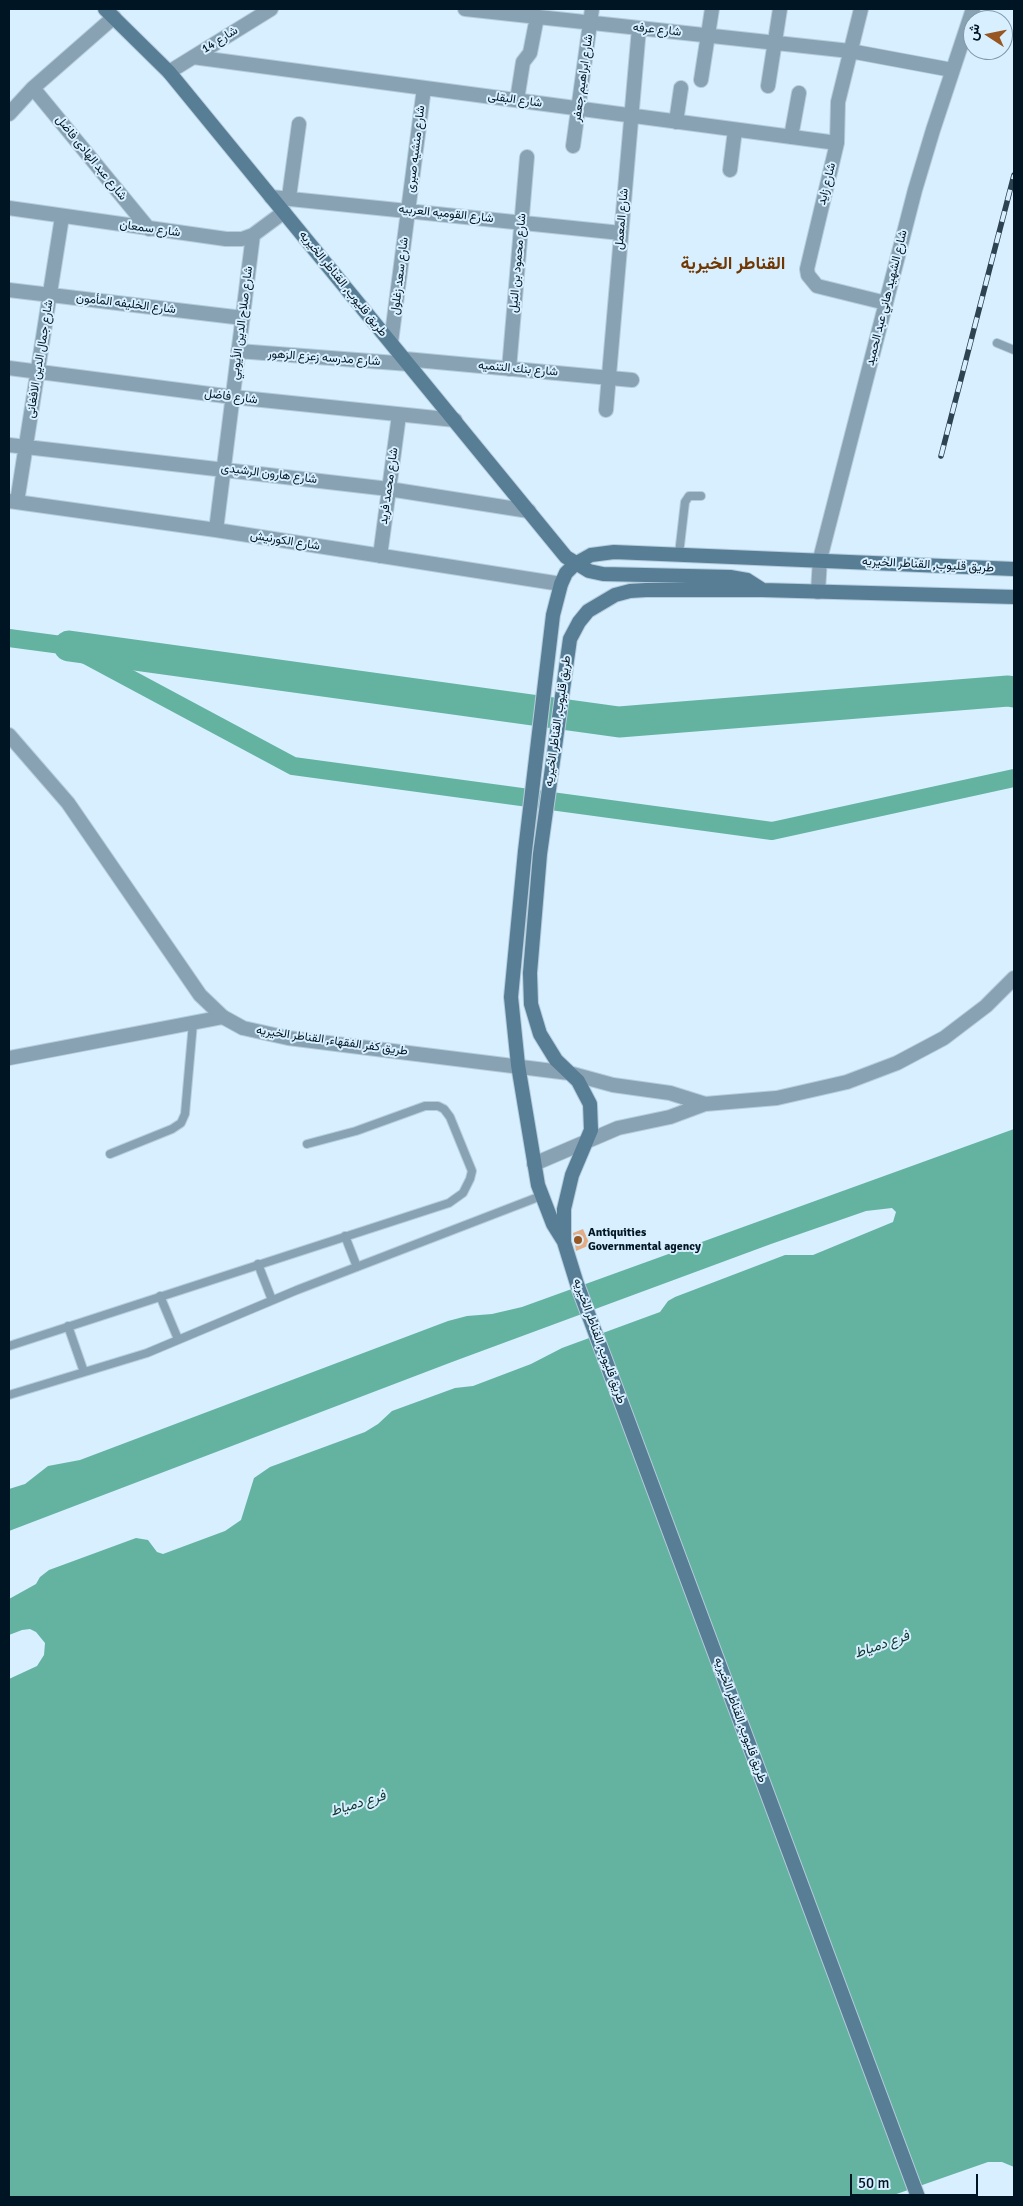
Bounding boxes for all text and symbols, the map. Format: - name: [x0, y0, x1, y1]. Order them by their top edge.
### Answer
- north arrow: [963, 10, 1013, 60]
- street label: شارع عرفه: [632, 20, 682, 40]
- text: ش: [964, 22, 984, 42]
- street label: شارع 14: [199, 23, 241, 57]
- street label: شارع ابراهيم جعفر: [570, 33, 596, 123]
- street label: شارع البقلى: [487, 89, 543, 111]
- street label: شارع منشيه صبرى: [403, 105, 429, 193]
- street label: شارع عبد الهادى فاضل: [52, 113, 130, 203]
- street label: شارع زايد: [815, 161, 839, 207]
- street label: شارع المعمل: [612, 188, 632, 250]
- street label: شارع القوميه العربيه: [398, 202, 494, 226]
- street label: شارع محمود بن النيل: [506, 213, 530, 313]
- street label: شارع سمعان: [119, 218, 181, 240]
- street label: طريق قليوب, القناطر الخيريه: [296, 228, 390, 340]
- street label: شارع الشهيد هاني عبد الحميد: [863, 229, 911, 367]
- street label: شارع سعد زغلول: [388, 236, 412, 316]
- district label: القناطر الخيرية: [680, 253, 786, 275]
- street label: شارع صلاح الدين الأيوبي: [228, 265, 256, 381]
- street label: شارع الخليفه المأمون: [75, 291, 177, 317]
- street label: شارع جمال الدين الافغانى: [24, 299, 56, 419]
- street label: شارع مدرسه زعزع الزهور: [267, 347, 381, 369]
- street label: شارع بنك التنميه: [477, 358, 559, 380]
- street label: شارع فاضل: [204, 387, 258, 407]
- street label: شارع محمد فريد: [376, 447, 402, 525]
- street label: شارع هارون الرشيدى: [220, 461, 318, 487]
- street label: شارع الكورنيش: [249, 528, 321, 554]
- street label: طريق قليوب, القناطر الخيريه: [862, 554, 994, 576]
- street label: طريق قليوب, القناطر الخيريه: [542, 654, 574, 788]
- street label: طريق كفر الفقهاء, القناطر الخيريه: [255, 1023, 409, 1059]
- place label: Antiquities Governmental agency: [588, 1226, 701, 1254]
- marker: Antiquities Governmental agency: [572, 1234, 584, 1246]
- street label: طريق قليوب, القناطر الخيريه: [570, 1276, 628, 1406]
- water label: فرع دمياط: [852, 1628, 912, 1662]
- street label: طريق قليوب, القناطر الخيريه: [711, 1655, 769, 1785]
- water label: فرع دمياط: [328, 1788, 388, 1820]
- scale bar: [853, 2164, 980, 2196]
- text: 50 m: [858, 2174, 889, 2192]

